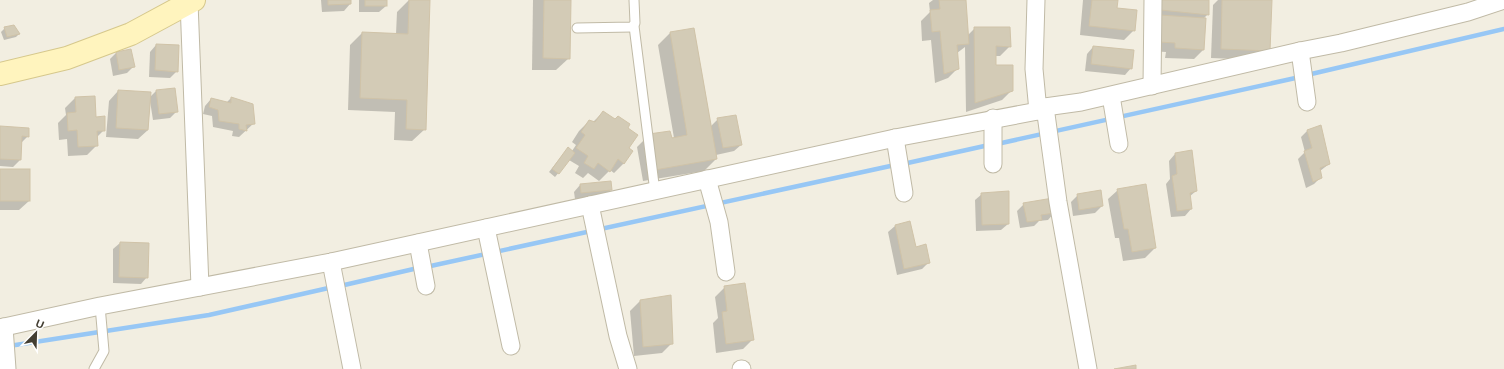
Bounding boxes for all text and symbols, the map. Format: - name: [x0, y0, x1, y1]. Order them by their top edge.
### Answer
- north arrow: [16, 313, 56, 353]
- text: U: [34, 317, 46, 331]

